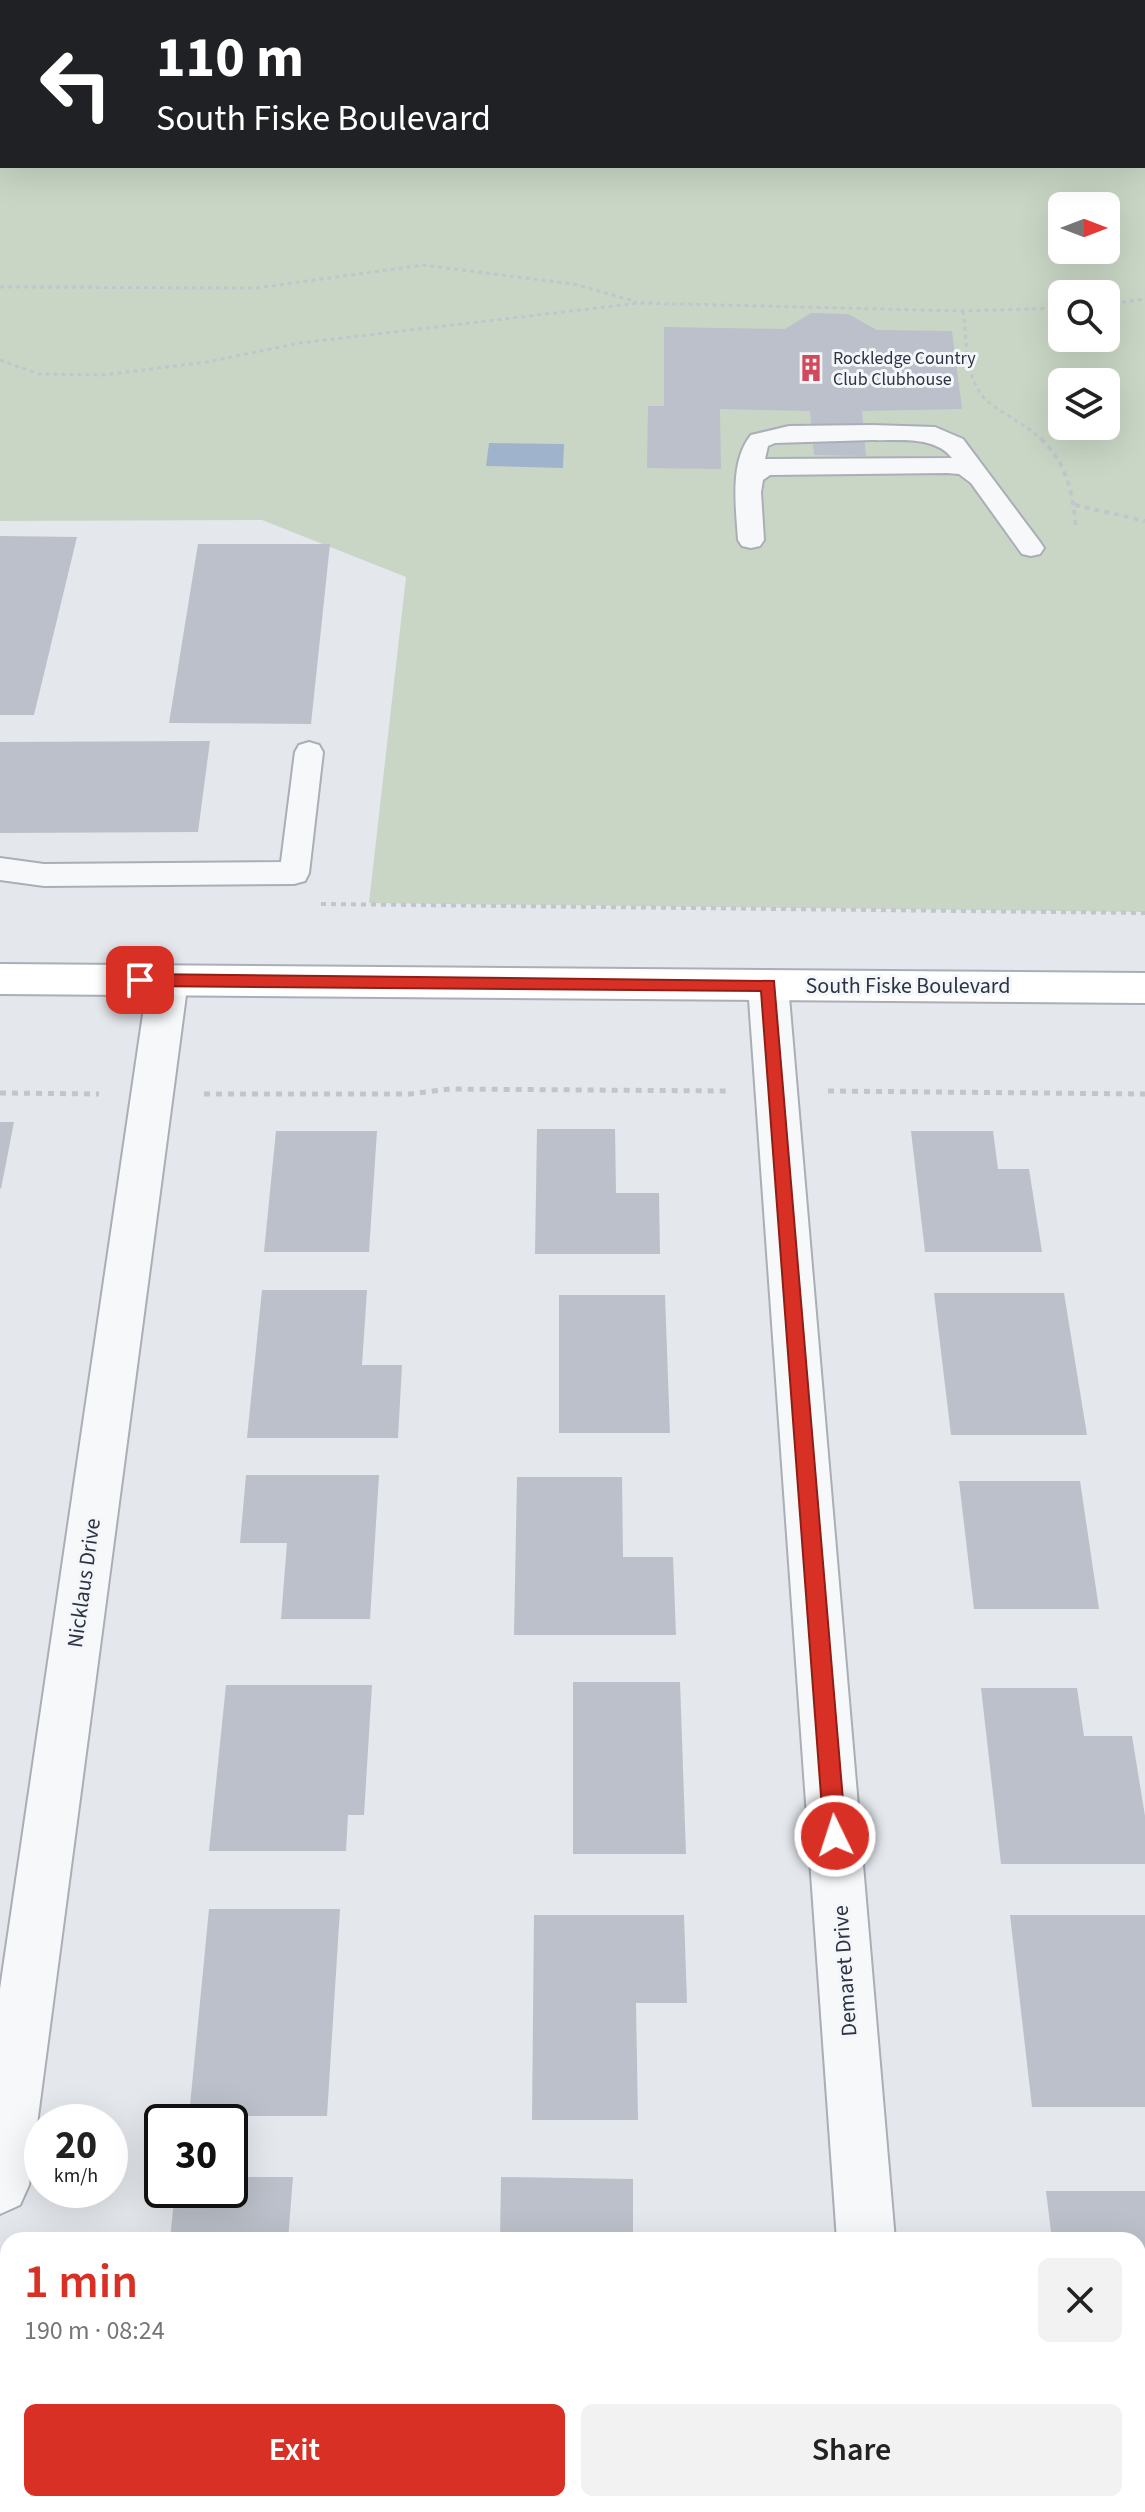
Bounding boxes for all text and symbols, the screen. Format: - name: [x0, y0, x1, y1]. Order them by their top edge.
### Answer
- text: 110 m: [156, 19, 304, 98]
- icon: left: [24, 32, 128, 136]
- text: South Fiske Boulevard: [156, 93, 491, 144]
- north arrow: [1048, 192, 1120, 264]
- map controls: [1048, 192, 1120, 440]
- button: search: [1048, 280, 1120, 352]
- place label: Rockledge Country Club Clubhouse: [833, 346, 976, 392]
- building icon: Rockledge Country Club Clubhouse: [796, 353, 826, 383]
- button: layers: [1048, 368, 1120, 440]
- pin: [106, 946, 174, 1014]
- icon: arrive: [118, 958, 162, 1002]
- street label: South Fiske Boulevard: [806, 970, 1010, 1002]
- street label: Nicklaus Drive: [59, 1516, 109, 1650]
- position arrow: [793, 1794, 877, 1878]
- street label: Demaret Drive: [824, 1904, 866, 2038]
- speed limit sign: 30: [144, 2104, 248, 2208]
- text: 20: [55, 2117, 97, 2174]
- text: km/h: [54, 2162, 98, 2190]
- text: 1 min: [24, 2248, 138, 2316]
- button: close: [1038, 2258, 1122, 2342]
- text: 190 m · 08:24: [24, 2312, 165, 2349]
- button: Exit: [24, 2404, 565, 2496]
- button: Share: [581, 2404, 1122, 2496]

